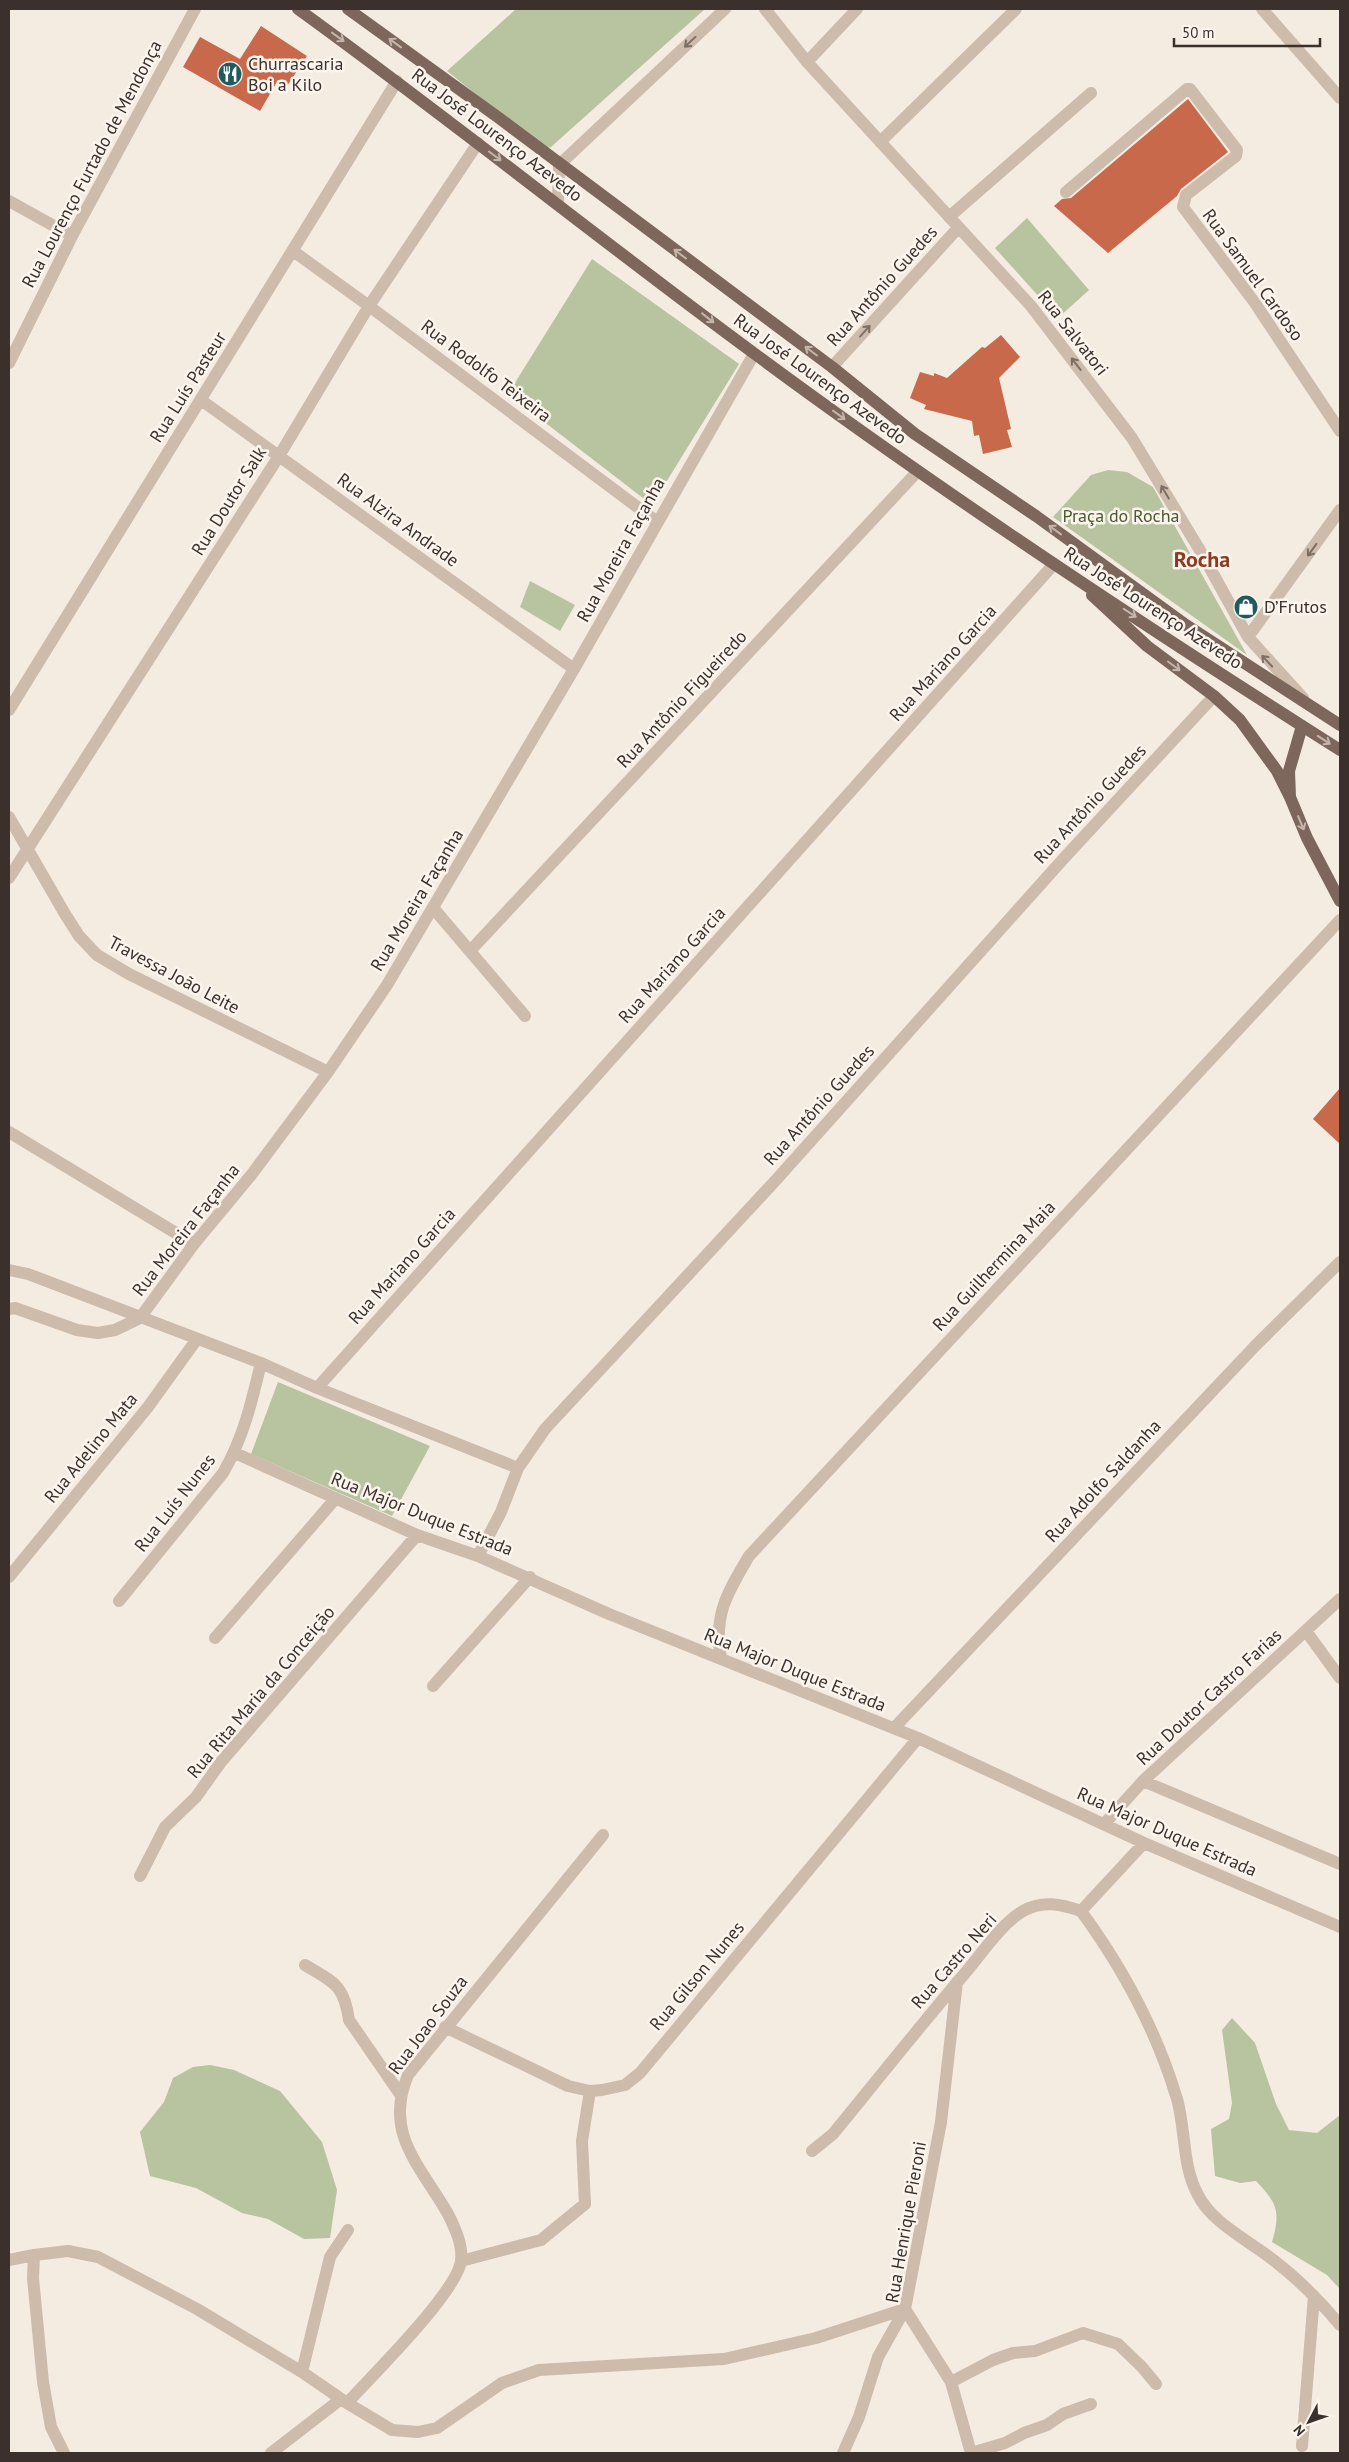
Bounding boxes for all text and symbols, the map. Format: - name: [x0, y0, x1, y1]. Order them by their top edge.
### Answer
- scale bar: [1174, 15, 1320, 47]
- text: 50 m: [1182, 23, 1215, 42]
- one-way arrow: [330, 32, 344, 43]
- street label: Rua Lourenço Furtado de Mendonça: [16, 36, 167, 291]
- one-way arrow: [684, 36, 696, 48]
- one-way arrow: [388, 38, 402, 48]
- place label: Churrascaria Boi a Kilo: [248, 52, 344, 96]
- restaurant icon: Churrascaria Boi a Kilo: [217, 61, 243, 87]
- street label: Rua José Lourenço Azevedo: [407, 63, 587, 206]
- one-way arrow: [488, 151, 502, 161]
- street label: Rua Samuel Cardoso: [1198, 204, 1309, 345]
- street label: Rua Antônio Guedes: [821, 220, 942, 351]
- one-way arrow: [674, 249, 687, 260]
- street label: Rua Salvatori: [1033, 285, 1114, 380]
- street label: Rua José Lourenço Azevedo: [729, 308, 911, 449]
- one-way arrow: [701, 313, 714, 324]
- street label: Rua Rodolfo Teixeira: [417, 314, 556, 427]
- one-way arrow: [859, 324, 871, 337]
- street label: Rua Luís Pasteur: [144, 327, 231, 447]
- one-way arrow: [804, 346, 818, 356]
- one-way arrow: [1071, 357, 1081, 371]
- one-way arrow: [832, 409, 845, 420]
- street label: Rua Doutor Salk: [186, 442, 271, 559]
- street label: Rua Alzira Andrade: [333, 468, 464, 572]
- street label: Rua Moreira Façanha: [571, 473, 670, 626]
- one-way arrow: [1160, 486, 1170, 500]
- park label: Praça do Rocha: [1063, 504, 1179, 527]
- one-way arrow: [1048, 525, 1062, 535]
- street label: Rua José Lourenço Azevedo: [1060, 541, 1247, 674]
- one-way arrow: [1306, 543, 1317, 556]
- district label: Rocha: [1174, 545, 1230, 573]
- shop icon: D’Frutos: [1233, 594, 1259, 620]
- place label: D’Frutos: [1264, 595, 1327, 618]
- street label: Rua Mariano Garcia: [884, 600, 1001, 726]
- one-way arrow: [1122, 608, 1136, 618]
- street label: Rua Antônio Figueiredo: [612, 625, 752, 773]
- one-way arrow: [1262, 654, 1273, 667]
- one-way arrow: [1167, 661, 1180, 672]
- one-way arrow: [1317, 736, 1331, 746]
- street label: Rua Antônio Guedes: [1028, 739, 1151, 868]
- one-way arrow: [1296, 815, 1306, 830]
- street label: Rua Moreira Façanha: [365, 825, 468, 975]
- street label: Rua Mariano Garcia: [613, 902, 730, 1028]
- street label: Travessa João Leite: [105, 930, 244, 1019]
- street label: Rua Antônio Guedes: [758, 1039, 879, 1170]
- street label: Rua Moreira Façanha: [127, 1159, 244, 1300]
- street label: Rua Guilhermina Maia: [927, 1196, 1060, 1336]
- street label: Rua Mariano Garcia: [343, 1203, 460, 1329]
- street label: Rua Adelino Mata: [39, 1388, 142, 1508]
- street label: Rua Adolfo Saldanha: [1040, 1414, 1165, 1547]
- street label: Rua Luís Nunes: [129, 1449, 220, 1556]
- street label: Rua Major Duque Estrada: [328, 1466, 517, 1561]
- street label: Rua Rita Maria da Conceição: [182, 1601, 340, 1783]
- street label: Rua Major Duque Estrada: [701, 1622, 890, 1717]
- street label: Rua Doutor Castro Farias: [1131, 1623, 1286, 1770]
- street label: Rua Major Duque Estrada: [1074, 1782, 1261, 1882]
- street label: Rua Castro Neri: [906, 1908, 1001, 2013]
- street label: Rua Gilson Nunes: [644, 1916, 749, 2035]
- street label: Rua Joao Souza: [383, 1971, 472, 2079]
- street label: Rua Henrique Pieroni: [880, 2139, 931, 2305]
- north arrow: [1284, 2397, 1334, 2447]
- text: N: [1289, 2421, 1309, 2440]

